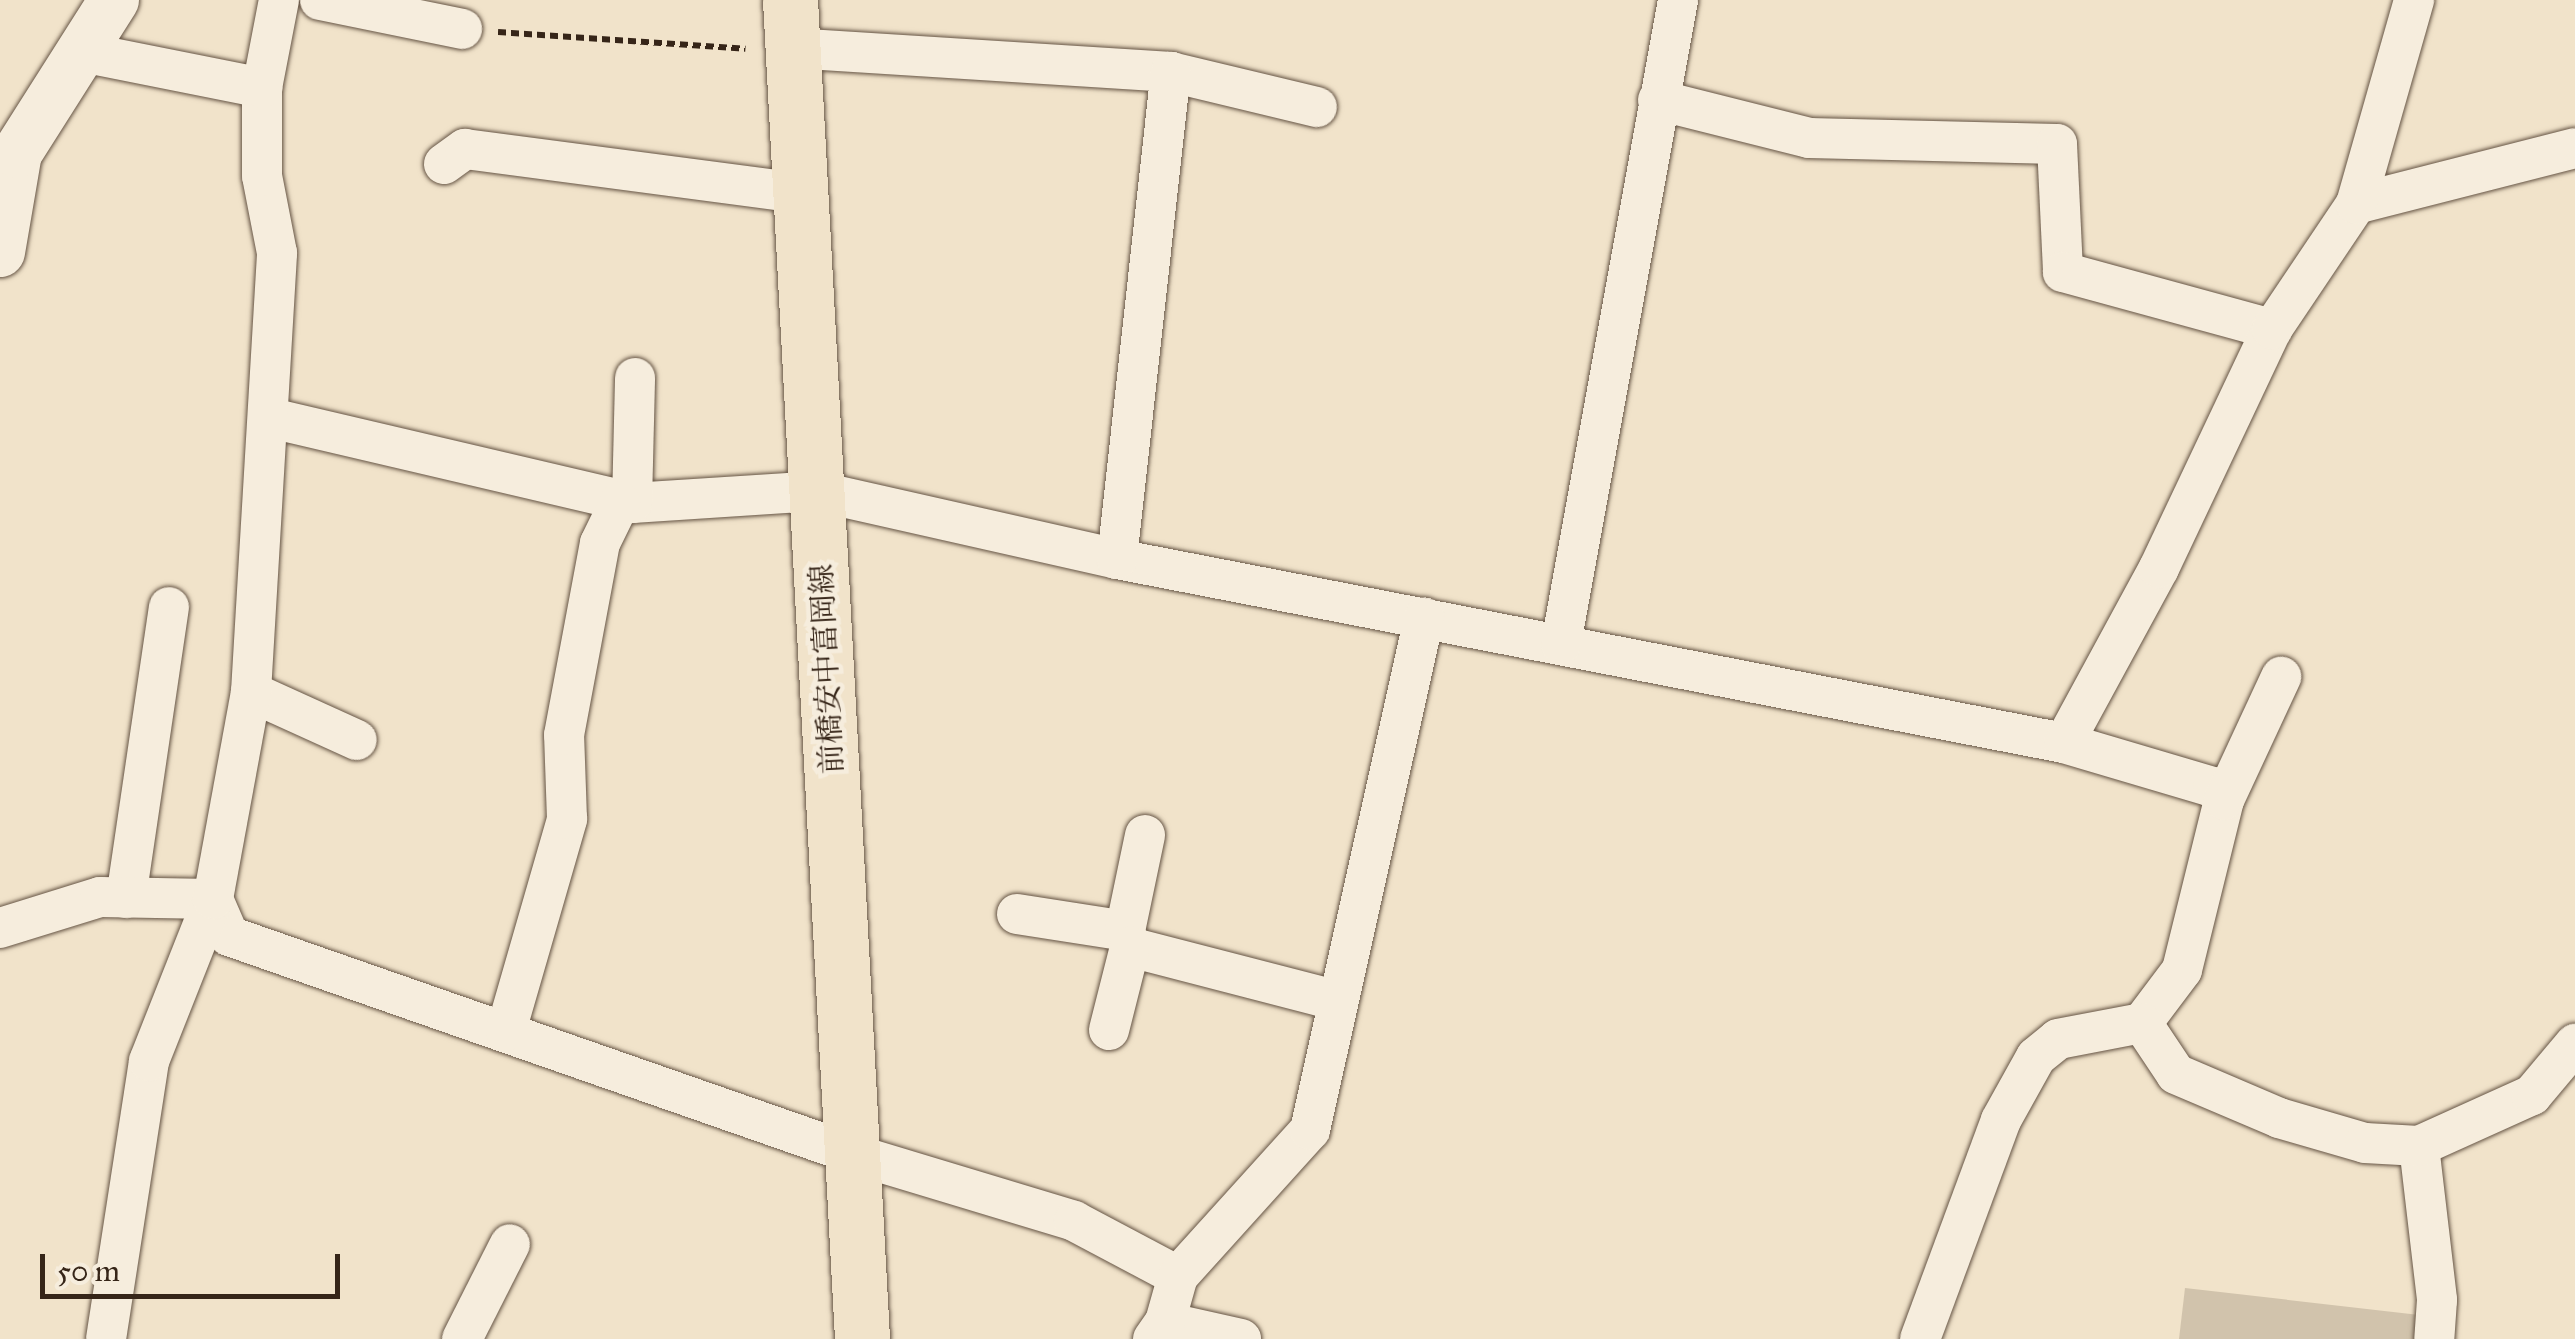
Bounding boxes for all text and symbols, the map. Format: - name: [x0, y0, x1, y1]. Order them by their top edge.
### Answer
- street label: 前橋安中富岡線: [804, 563, 850, 775]
- scale bar: [45, 1234, 345, 1296]
- text: 50 m: [57, 1253, 120, 1289]

